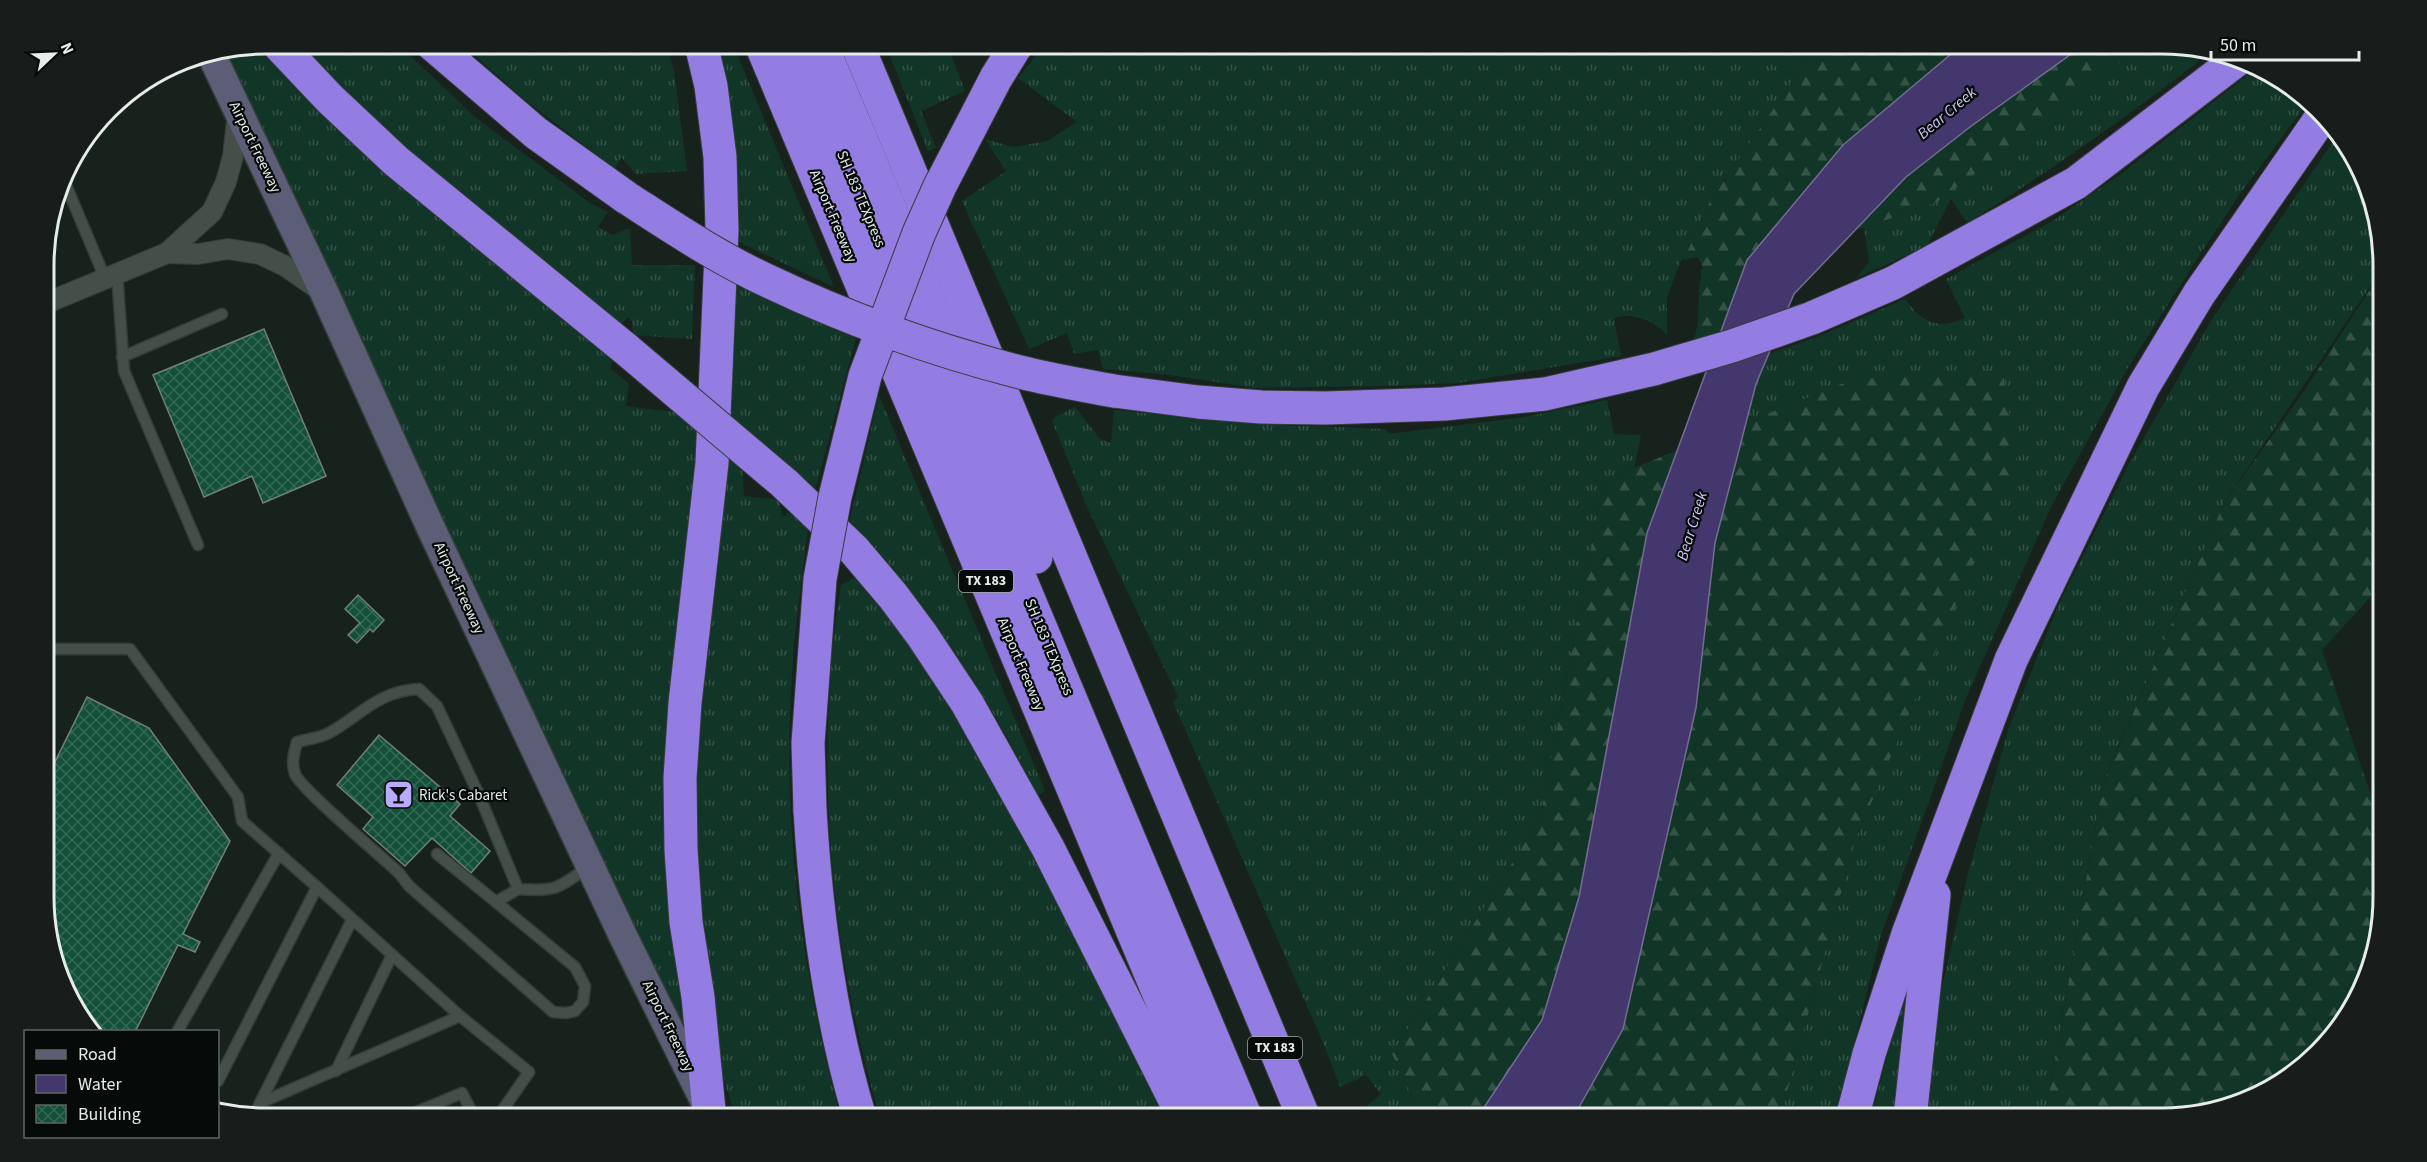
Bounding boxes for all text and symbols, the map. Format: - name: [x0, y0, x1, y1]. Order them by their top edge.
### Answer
- north arrow: [24, 24, 84, 84]
- scale bar: [2211, 24, 2360, 62]
- text: 50 m: [2220, 33, 2256, 58]
- text: N: [55, 39, 79, 58]
- water label: Bear Creek: [1913, 81, 1982, 144]
- street label: Airport Freeway: [224, 98, 286, 196]
- street label: SH 183 TEXpress: [831, 147, 891, 251]
- street label: Airport Freeway: [804, 166, 862, 266]
- water label: Bear Creek: [1671, 488, 1713, 563]
- street label: Airport Freeway: [429, 539, 489, 637]
- road number: TX 183: [959, 570, 1013, 592]
- street label: SH 183 TEXpress: [1019, 595, 1079, 699]
- street label: Airport Freeway: [992, 614, 1050, 714]
- bar icon: Rick's Cabaret: [382, 779, 414, 811]
- place label: Rick's Cabaret: [419, 785, 507, 806]
- street label: Airport Freeway: [637, 977, 699, 1075]
- legend: [24, 1030, 219, 1138]
- road number: TX 183: [1248, 1037, 1302, 1059]
- text: Road: [78, 1042, 117, 1067]
- text: Water: [78, 1072, 122, 1097]
- text: Building: [78, 1102, 141, 1127]

